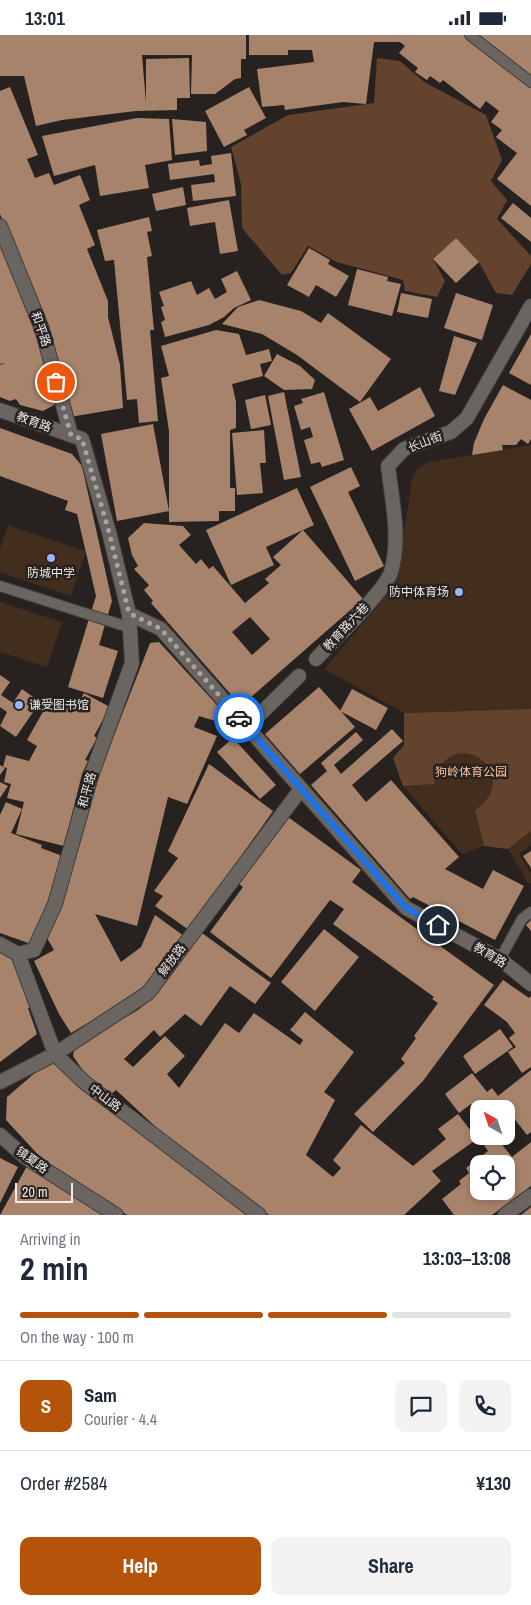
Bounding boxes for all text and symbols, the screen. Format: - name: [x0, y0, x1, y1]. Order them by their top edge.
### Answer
- text: 13:01: [25, 5, 65, 31]
- street label: 和平路: [28, 309, 54, 349]
- pin: [35, 361, 77, 403]
- icon: bag: [42, 368, 70, 396]
- street label: 教育路: [14, 408, 54, 436]
- street label: 长山街: [405, 428, 445, 456]
- marker: 防城中学: [45, 552, 57, 564]
- place label: 防城中学: [27, 565, 75, 581]
- place label: 防中体育场: [389, 584, 449, 600]
- marker: 防中体育场: [453, 586, 465, 598]
- street label: 教育路六巷: [320, 600, 372, 654]
- courier: [214, 693, 264, 743]
- place label: 谦受图书馆: [29, 697, 89, 713]
- marker: 谦受图书馆: [13, 699, 25, 711]
- icon: car: [225, 704, 253, 732]
- park label: 狗岭体育公园: [435, 764, 507, 780]
- street label: 和平路: [74, 770, 100, 810]
- pin: [417, 904, 459, 946]
- icon: home: [424, 911, 452, 939]
- street label: 教育路: [470, 939, 510, 971]
- street label: 解放路: [155, 941, 189, 979]
- street label: 中山路: [86, 1081, 124, 1115]
- north arrow: [470, 1100, 515, 1145]
- map controls: [470, 1100, 515, 1200]
- street label: 镇夏路: [13, 1143, 51, 1177]
- button: locate: [470, 1155, 515, 1200]
- scale bar: [15, 1180, 72, 1203]
- text: 20 m: [22, 1183, 48, 1201]
- text: Arriving in: [20, 1228, 81, 1250]
- text: 13:03–13:08: [423, 1245, 511, 1271]
- text: 2 min: [20, 1247, 89, 1290]
- text: On the way · 100 m: [20, 1326, 134, 1348]
- button: chat: [395, 1380, 447, 1432]
- button: phone: [459, 1380, 511, 1432]
- text: Sam: [84, 1382, 117, 1408]
- text: S: [41, 1393, 51, 1419]
- text: Courier · 4.4: [84, 1408, 157, 1430]
- text: Order #2584: [20, 1470, 107, 1496]
- text: ¥130: [476, 1470, 511, 1496]
- button: Help: [20, 1537, 261, 1595]
- button: Share: [271, 1537, 511, 1595]

